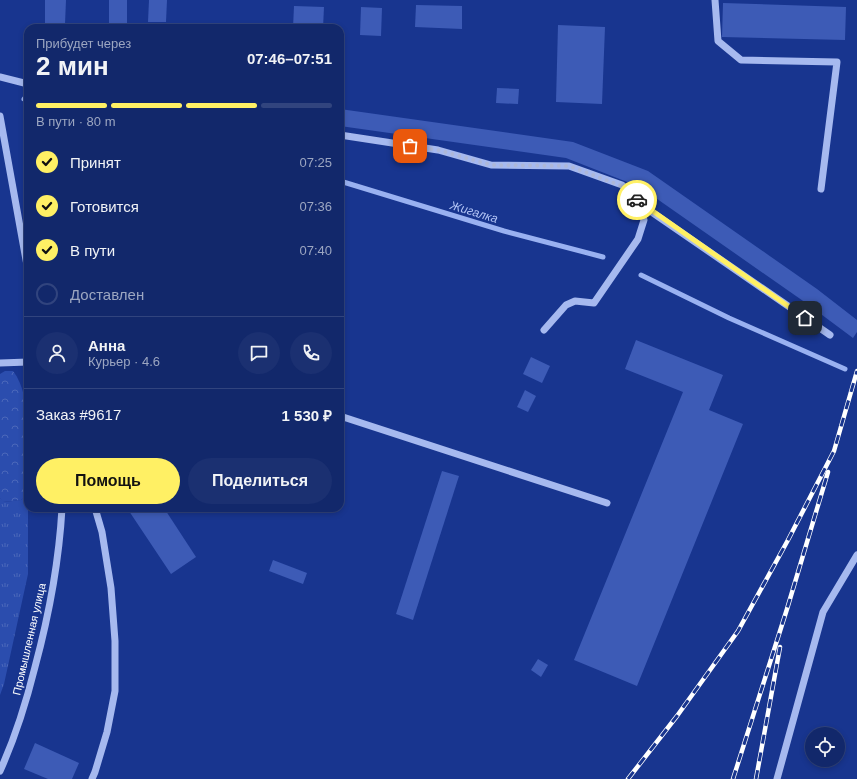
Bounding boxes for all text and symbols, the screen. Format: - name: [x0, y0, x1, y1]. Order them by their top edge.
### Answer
- text: Прибудет через: [36, 36, 131, 51]
- text: 07:46–07:51: [247, 50, 332, 67]
- text: 2 мин: [36, 51, 109, 81]
- text: В пути · 80 m: [36, 114, 116, 129]
- pin: [393, 129, 427, 163]
- icon: bag: [399, 135, 421, 157]
- icon: check: [36, 151, 58, 173]
- text: Принят: [70, 154, 121, 171]
- text: 07:25: [299, 155, 332, 170]
- courier: [617, 180, 657, 220]
- icon: car: [626, 189, 648, 211]
- icon: check: [36, 195, 58, 217]
- text: Готовится: [70, 198, 139, 215]
- water label: Жигалка: [448, 198, 500, 226]
- text: 07:36: [299, 199, 332, 214]
- icon: check: [36, 239, 58, 261]
- text: В пути: [70, 242, 115, 259]
- text: 07:40: [299, 243, 332, 258]
- text: Доставлен: [70, 286, 144, 303]
- pin: [788, 301, 822, 335]
- icon: home: [794, 307, 816, 329]
- button: person: [36, 332, 78, 374]
- button: chat: [238, 332, 280, 374]
- button: phone: [290, 332, 332, 374]
- text: Анна: [88, 337, 125, 354]
- text: Курьер · 4.6: [88, 354, 160, 369]
- text: Заказ #9617: [36, 406, 121, 423]
- text: 1 530 ₽: [282, 407, 332, 424]
- button: Помощь: [36, 458, 180, 504]
- button: Поделиться: [188, 458, 332, 504]
- street label: Промышленная улица: [10, 581, 48, 696]
- map controls: [805, 727, 845, 767]
- button: locate: [805, 727, 845, 767]

